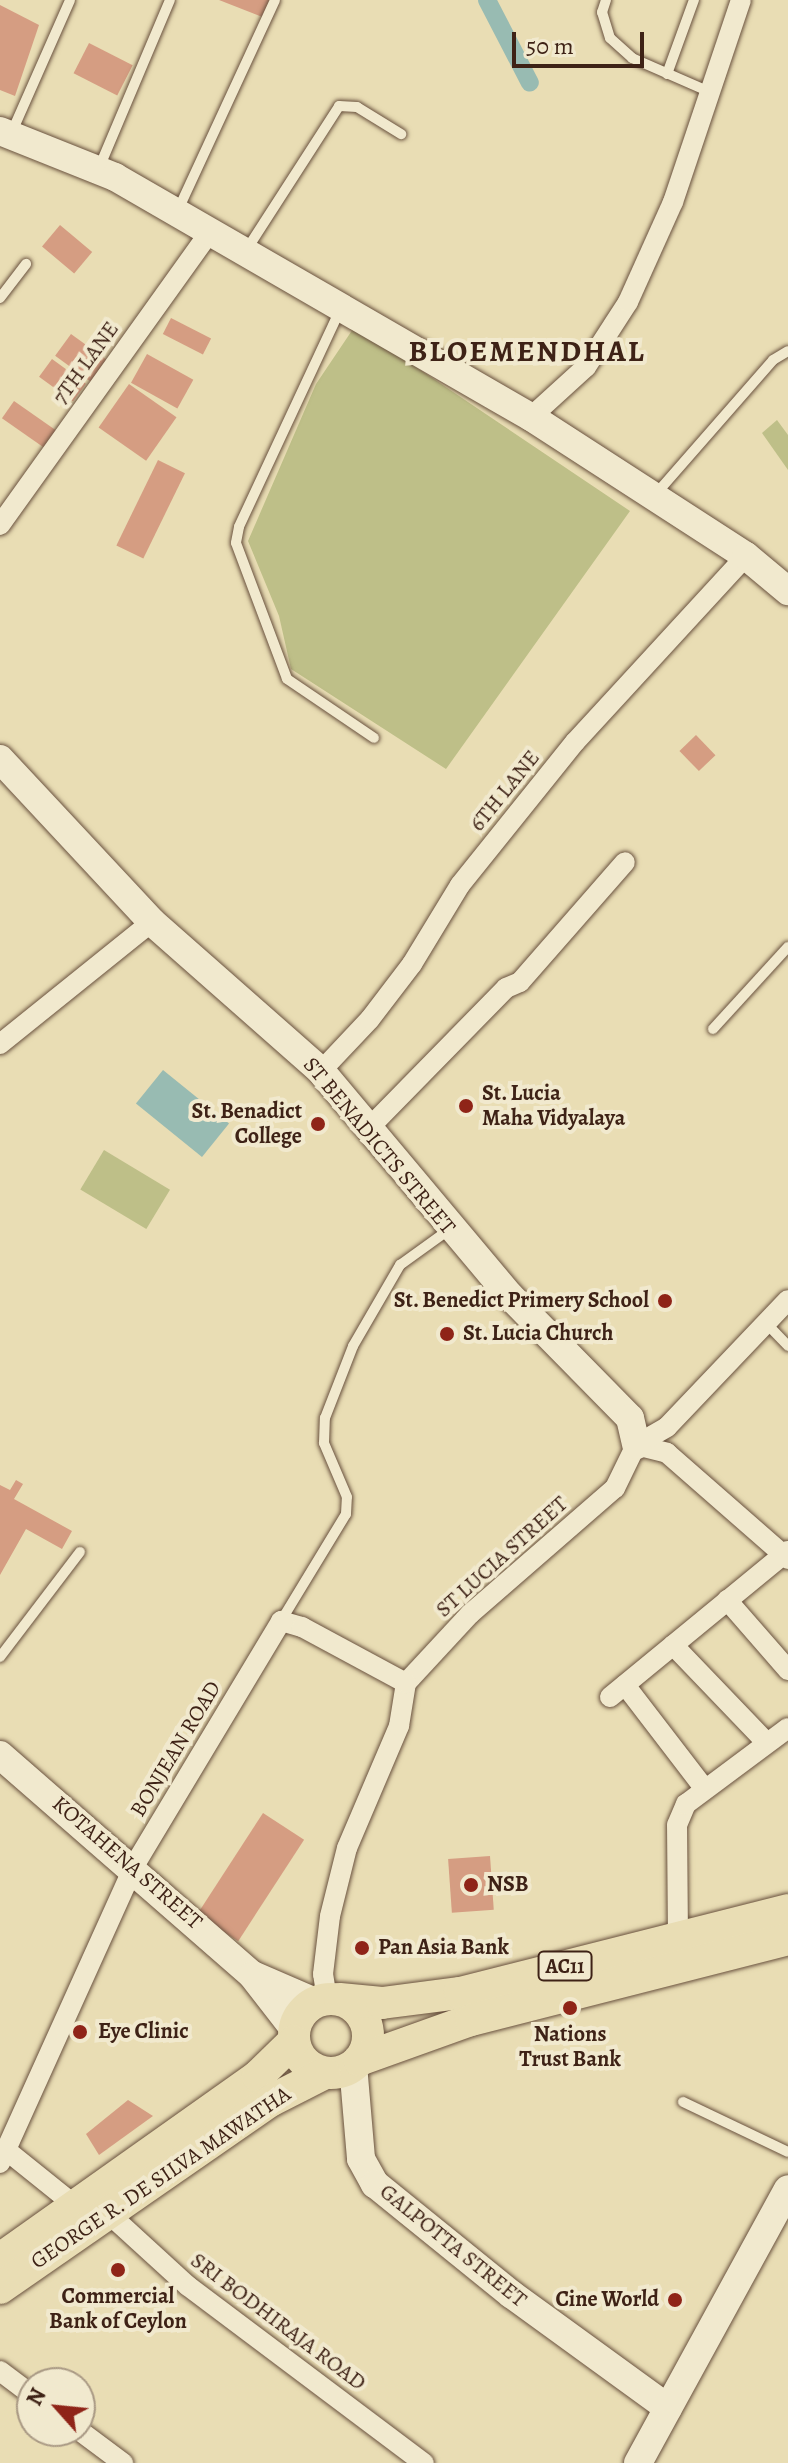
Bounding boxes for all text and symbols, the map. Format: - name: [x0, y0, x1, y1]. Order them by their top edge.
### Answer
- scale bar: [516, 16, 648, 66]
- text: 50 m: [526, 30, 574, 62]
- street label: 7TH LANE: [47, 317, 125, 409]
- district label: BLOEMENDHAL: [408, 333, 646, 369]
- street label: 6TH LANE: [464, 745, 546, 837]
- street label: ST BENADICTS STREET: [297, 1052, 461, 1240]
- place label: St. Lucia Maha Vidyalaya: [482, 1080, 625, 1132]
- marker: St. Lucia Maha Vidyalaya: [457, 1097, 475, 1115]
- place label: St. Benadict College: [191, 1098, 302, 1150]
- marker: St. Benadict College: [309, 1115, 327, 1133]
- place label: St. Benedict Primery School: [393, 1288, 649, 1314]
- marker: St. Benedict Primery School: [656, 1292, 674, 1310]
- place label: St. Lucia Church: [463, 1321, 614, 1347]
- marker: St. Lucia Church: [438, 1325, 456, 1343]
- street label: ST LUCIA STREET: [431, 1491, 573, 1623]
- street label: BONJEAN ROAD: [125, 1676, 227, 1822]
- street label: KOTAHENA STREET: [47, 1791, 207, 1935]
- place label: NSB: [487, 1872, 529, 1898]
- marker: NSB: [462, 1876, 480, 1894]
- place label: Pan Asia Bank: [378, 1935, 509, 1961]
- marker: Pan Asia Bank: [353, 1939, 371, 1957]
- road number: AC11: [537, 1950, 593, 1982]
- marker: Nations Trust Bank: [561, 1999, 579, 2017]
- place label: Eye Clinic: [98, 2019, 189, 2045]
- marker: Eye Clinic: [69, 2021, 91, 2043]
- place label: Nations Trust Bank: [519, 2021, 621, 2072]
- street label: GEORGE R. DE SILVA MAWATHA: [26, 2081, 296, 2275]
- street label: GALPOTTA STREET: [374, 2179, 532, 2313]
- street label: SRI BODHIRAJA ROAD: [185, 2248, 371, 2396]
- marker: Commercial Bank of Ceylon: [109, 2261, 127, 2279]
- place label: Commercial Bank of Ceylon: [49, 2283, 187, 2334]
- place label: Cine World: [556, 2287, 659, 2313]
- marker: Cine World: [666, 2291, 684, 2309]
- north arrow: [16, 2367, 96, 2447]
- text: N: [19, 2383, 53, 2411]

